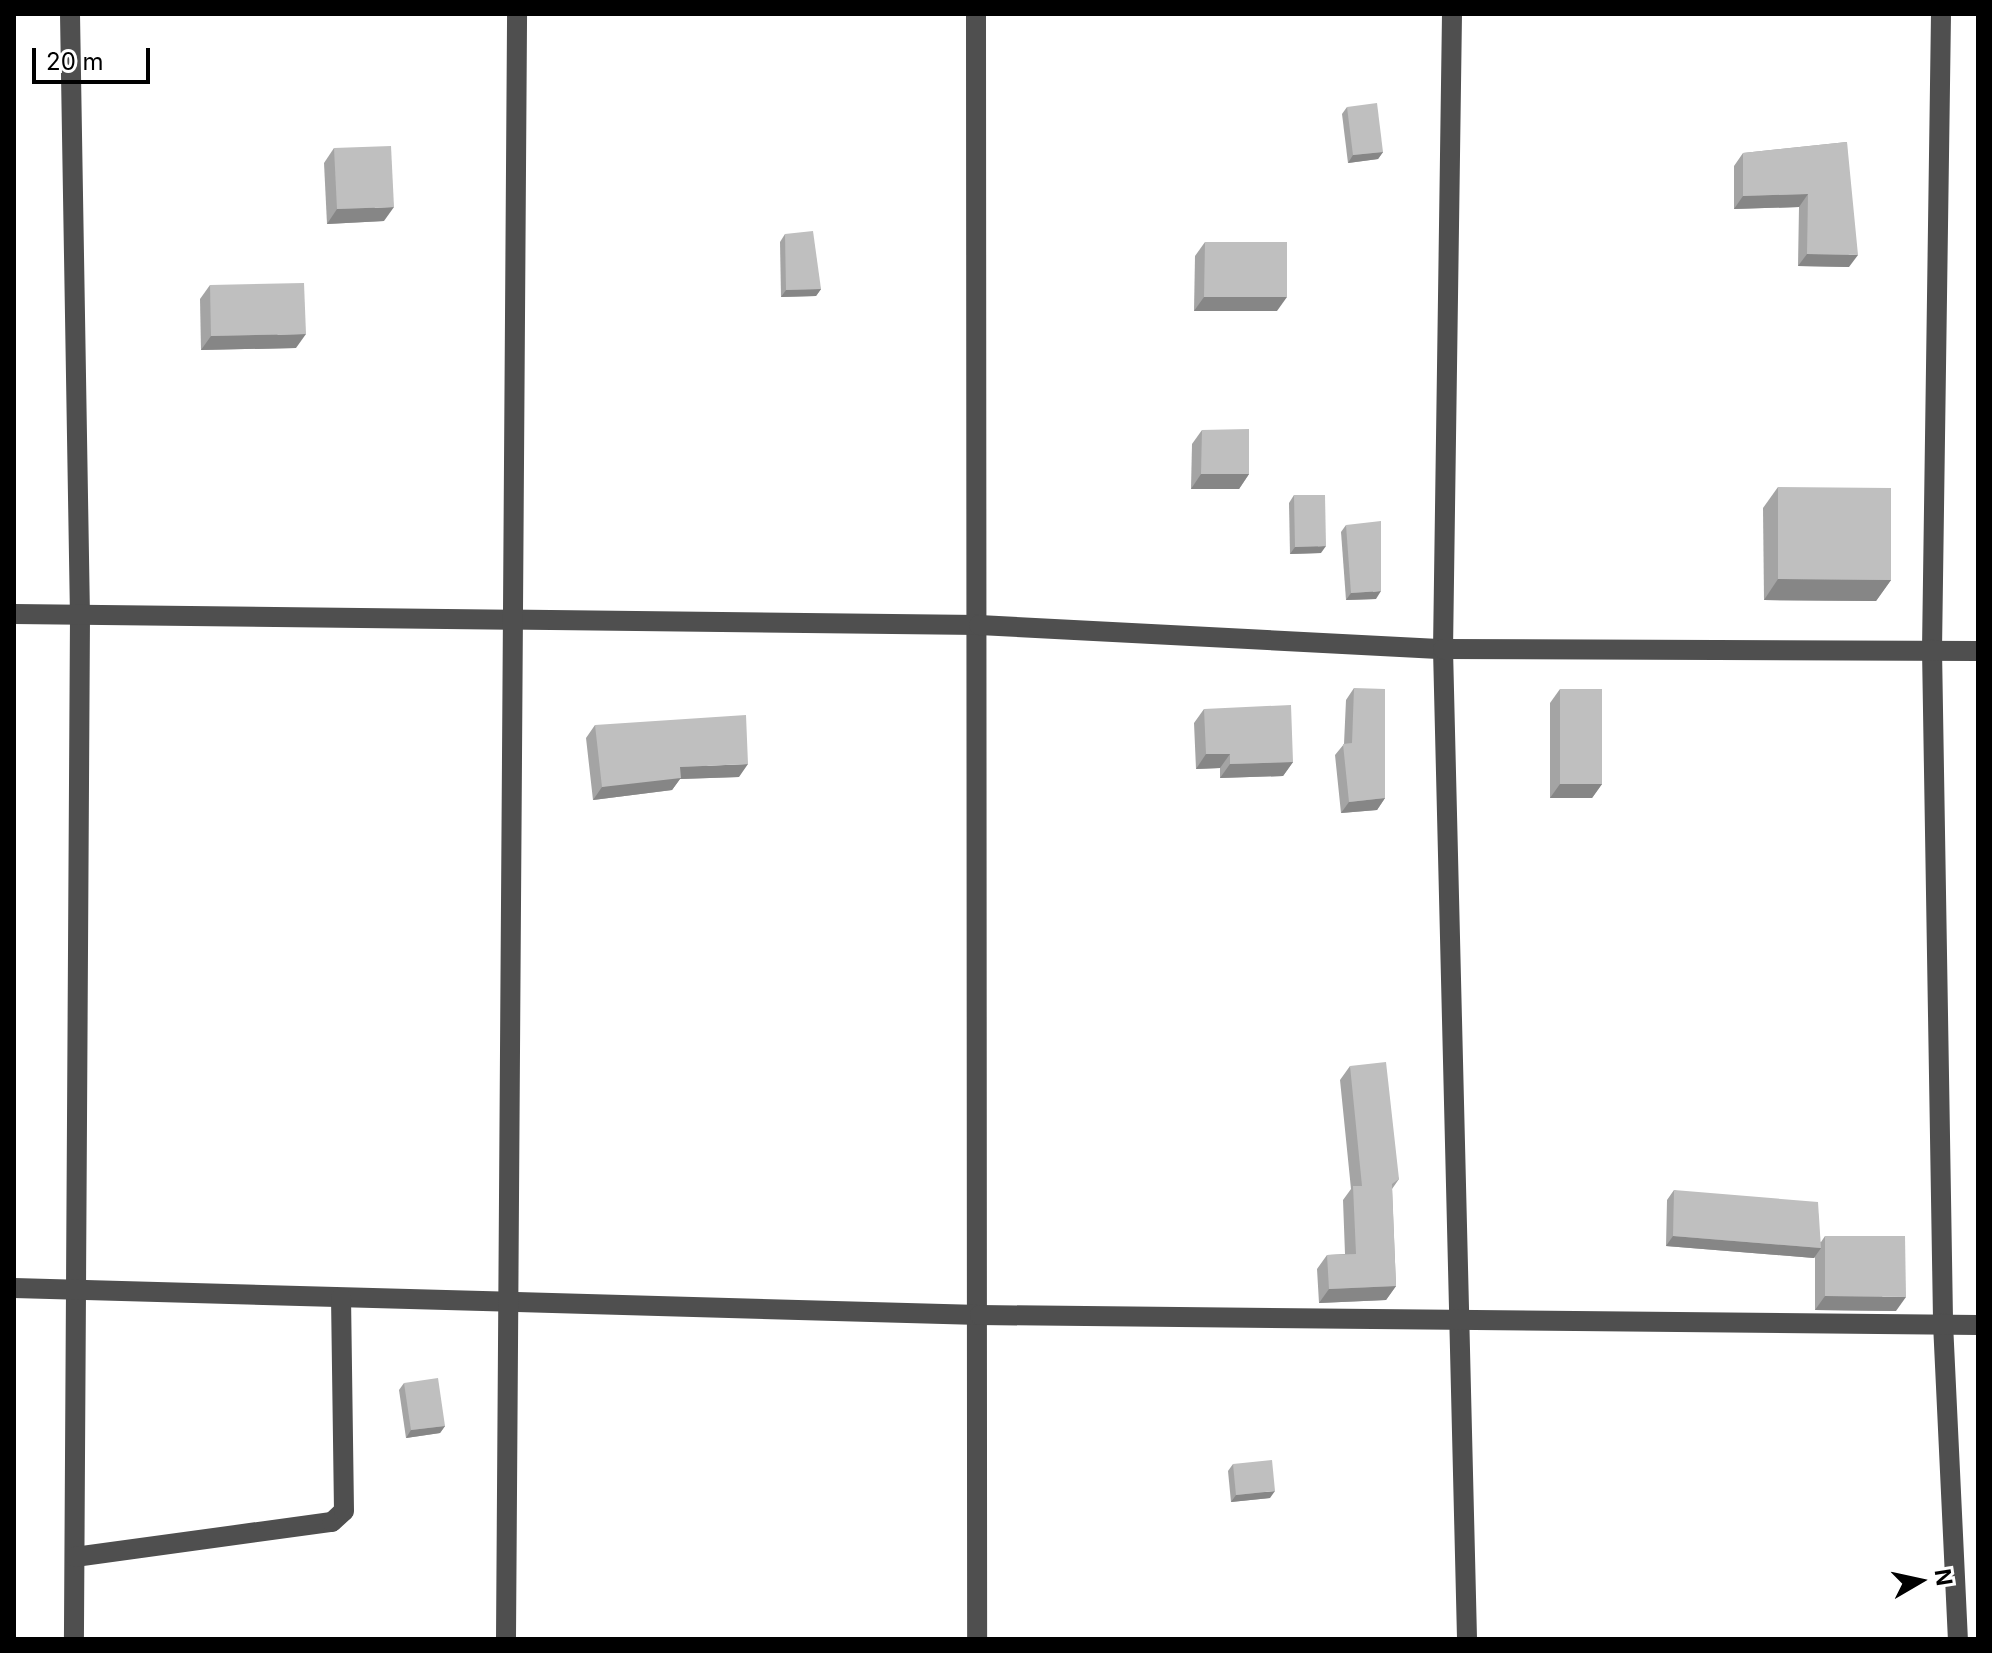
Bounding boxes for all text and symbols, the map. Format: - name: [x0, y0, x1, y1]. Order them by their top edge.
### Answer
- scale bar: [36, 32, 154, 82]
- text: 20 m: [46, 47, 104, 76]
- north arrow: [1880, 1541, 1960, 1621]
- text: N: [1930, 1567, 1958, 1588]

